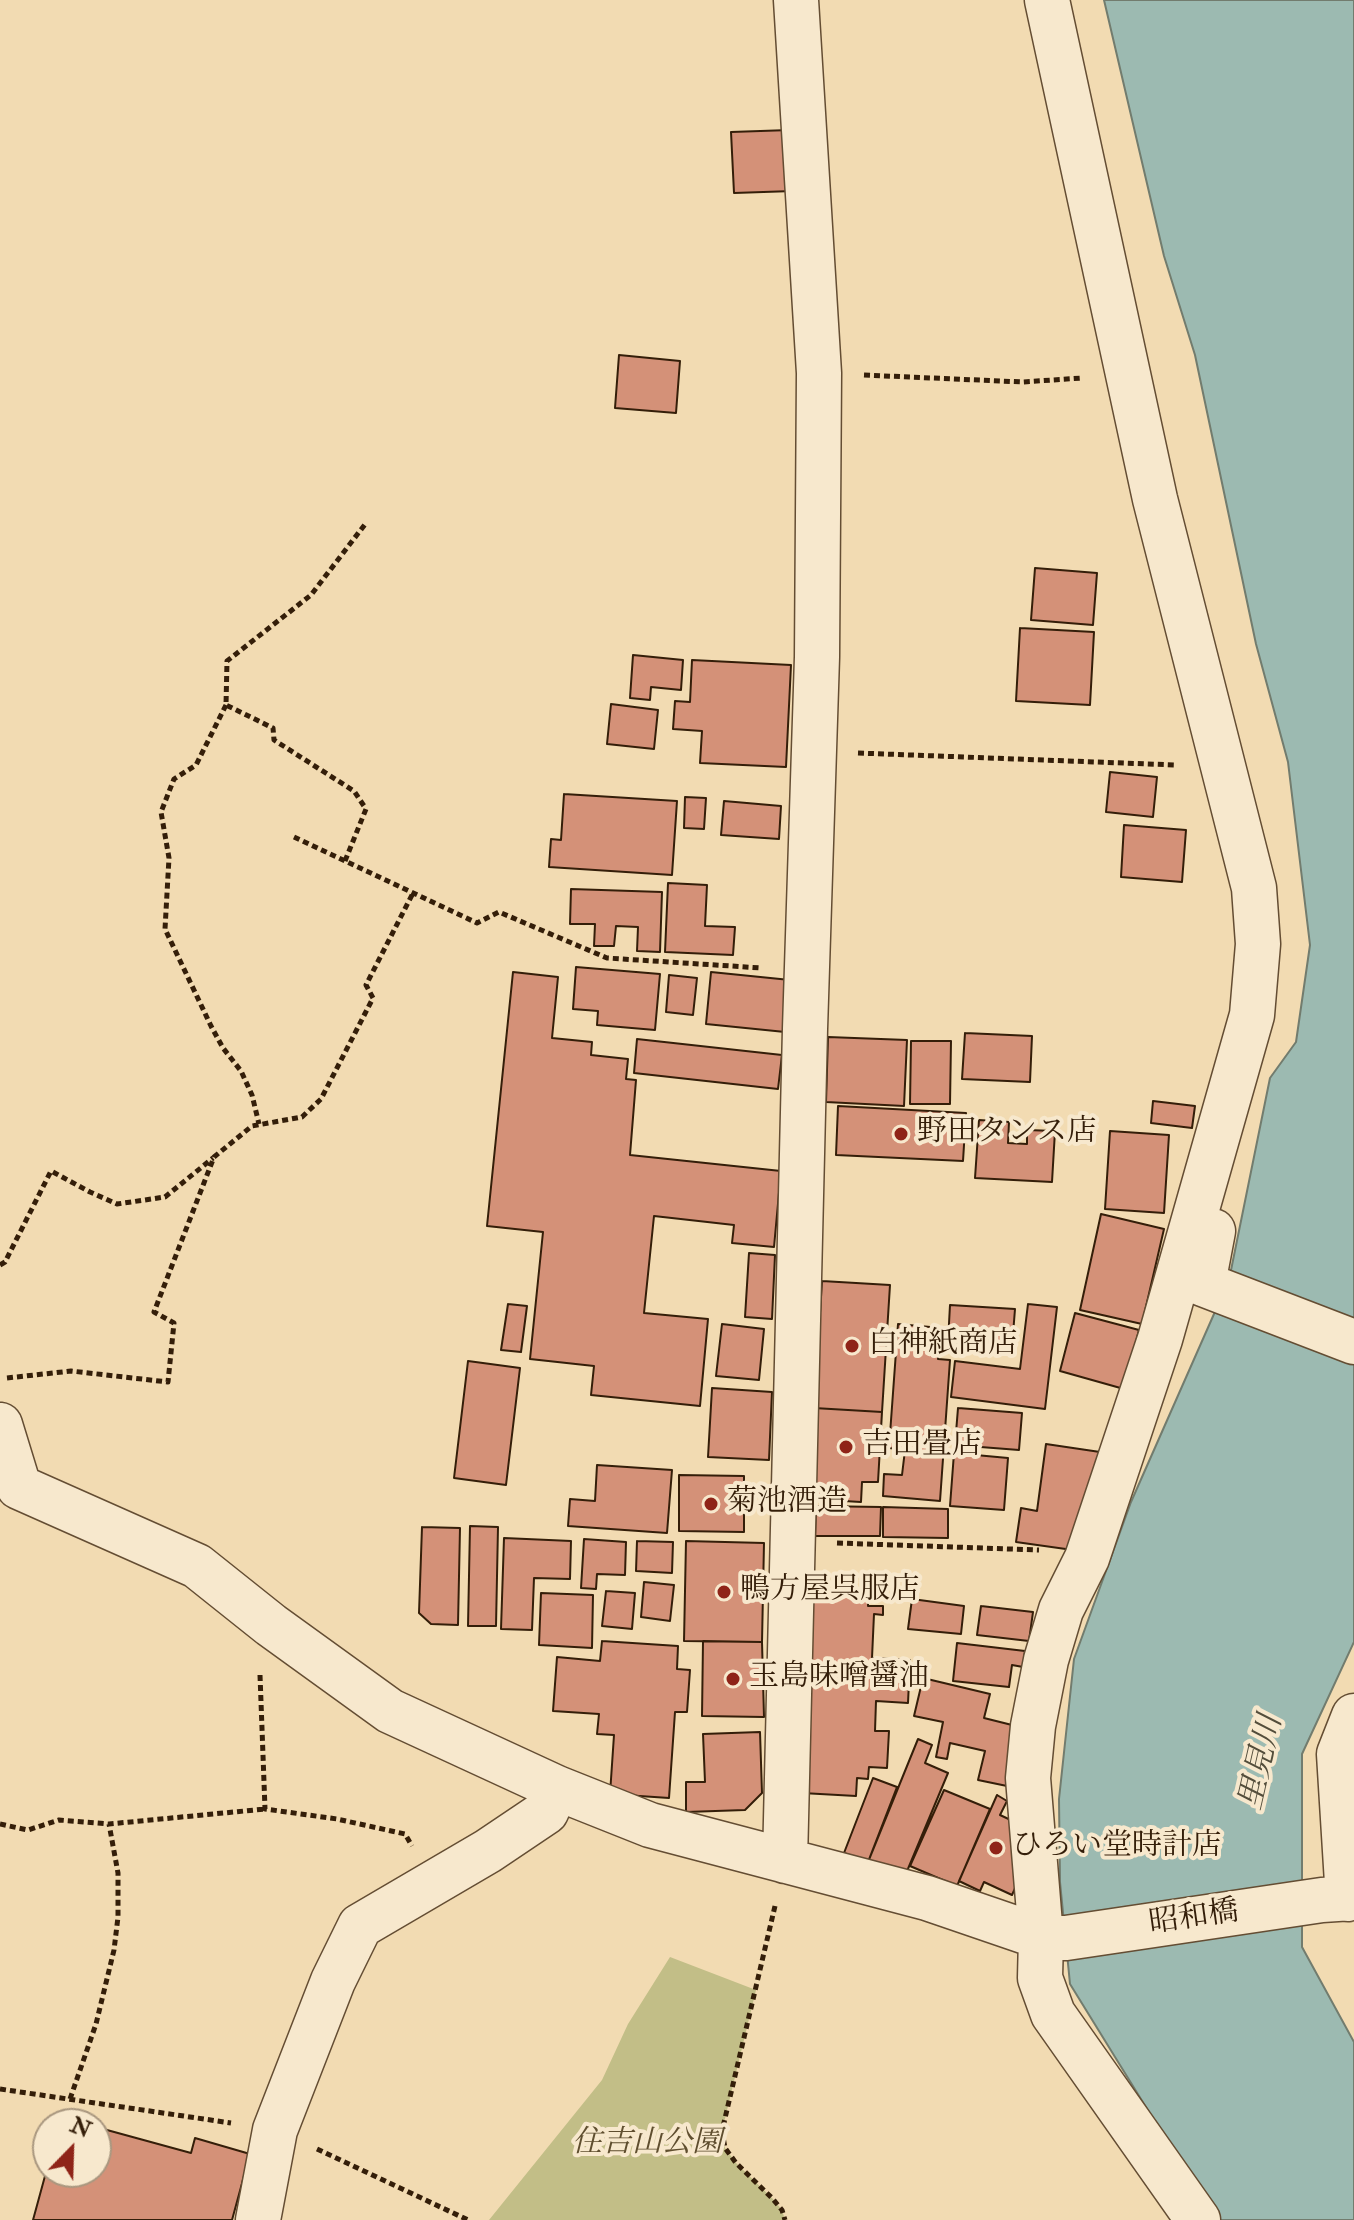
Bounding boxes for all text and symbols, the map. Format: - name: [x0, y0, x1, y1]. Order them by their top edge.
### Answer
- place label: 野田タンス店: [917, 1116, 1097, 1152]
- marker: 野田タンス店: [892, 1125, 910, 1143]
- place label: 白神紙商店: [868, 1328, 1018, 1364]
- marker: 白神紙商店: [843, 1337, 861, 1355]
- place label: 吉田畳店: [862, 1429, 982, 1465]
- marker: 吉田畳店: [837, 1438, 855, 1456]
- place label: 菊池酒造: [727, 1486, 847, 1522]
- marker: 菊池酒造: [702, 1495, 720, 1513]
- place label: 鴨方屋呉服店: [740, 1574, 920, 1610]
- marker: 鴨方屋呉服店: [715, 1583, 733, 1601]
- place label: 玉島味噌醤油: [749, 1661, 929, 1697]
- marker: 玉島味噌醤油: [724, 1670, 742, 1688]
- water label: 里見川: [1233, 1712, 1293, 1814]
- place label: ひろい堂時計店: [1012, 1830, 1222, 1866]
- marker: ひろい堂時計店: [987, 1839, 1005, 1857]
- street label: 昭和橋: [1147, 1895, 1241, 1943]
- north arrow: [32, 2108, 112, 2188]
- text: N: [66, 2111, 95, 2144]
- park label: 住吉山公園: [572, 2127, 722, 2163]

